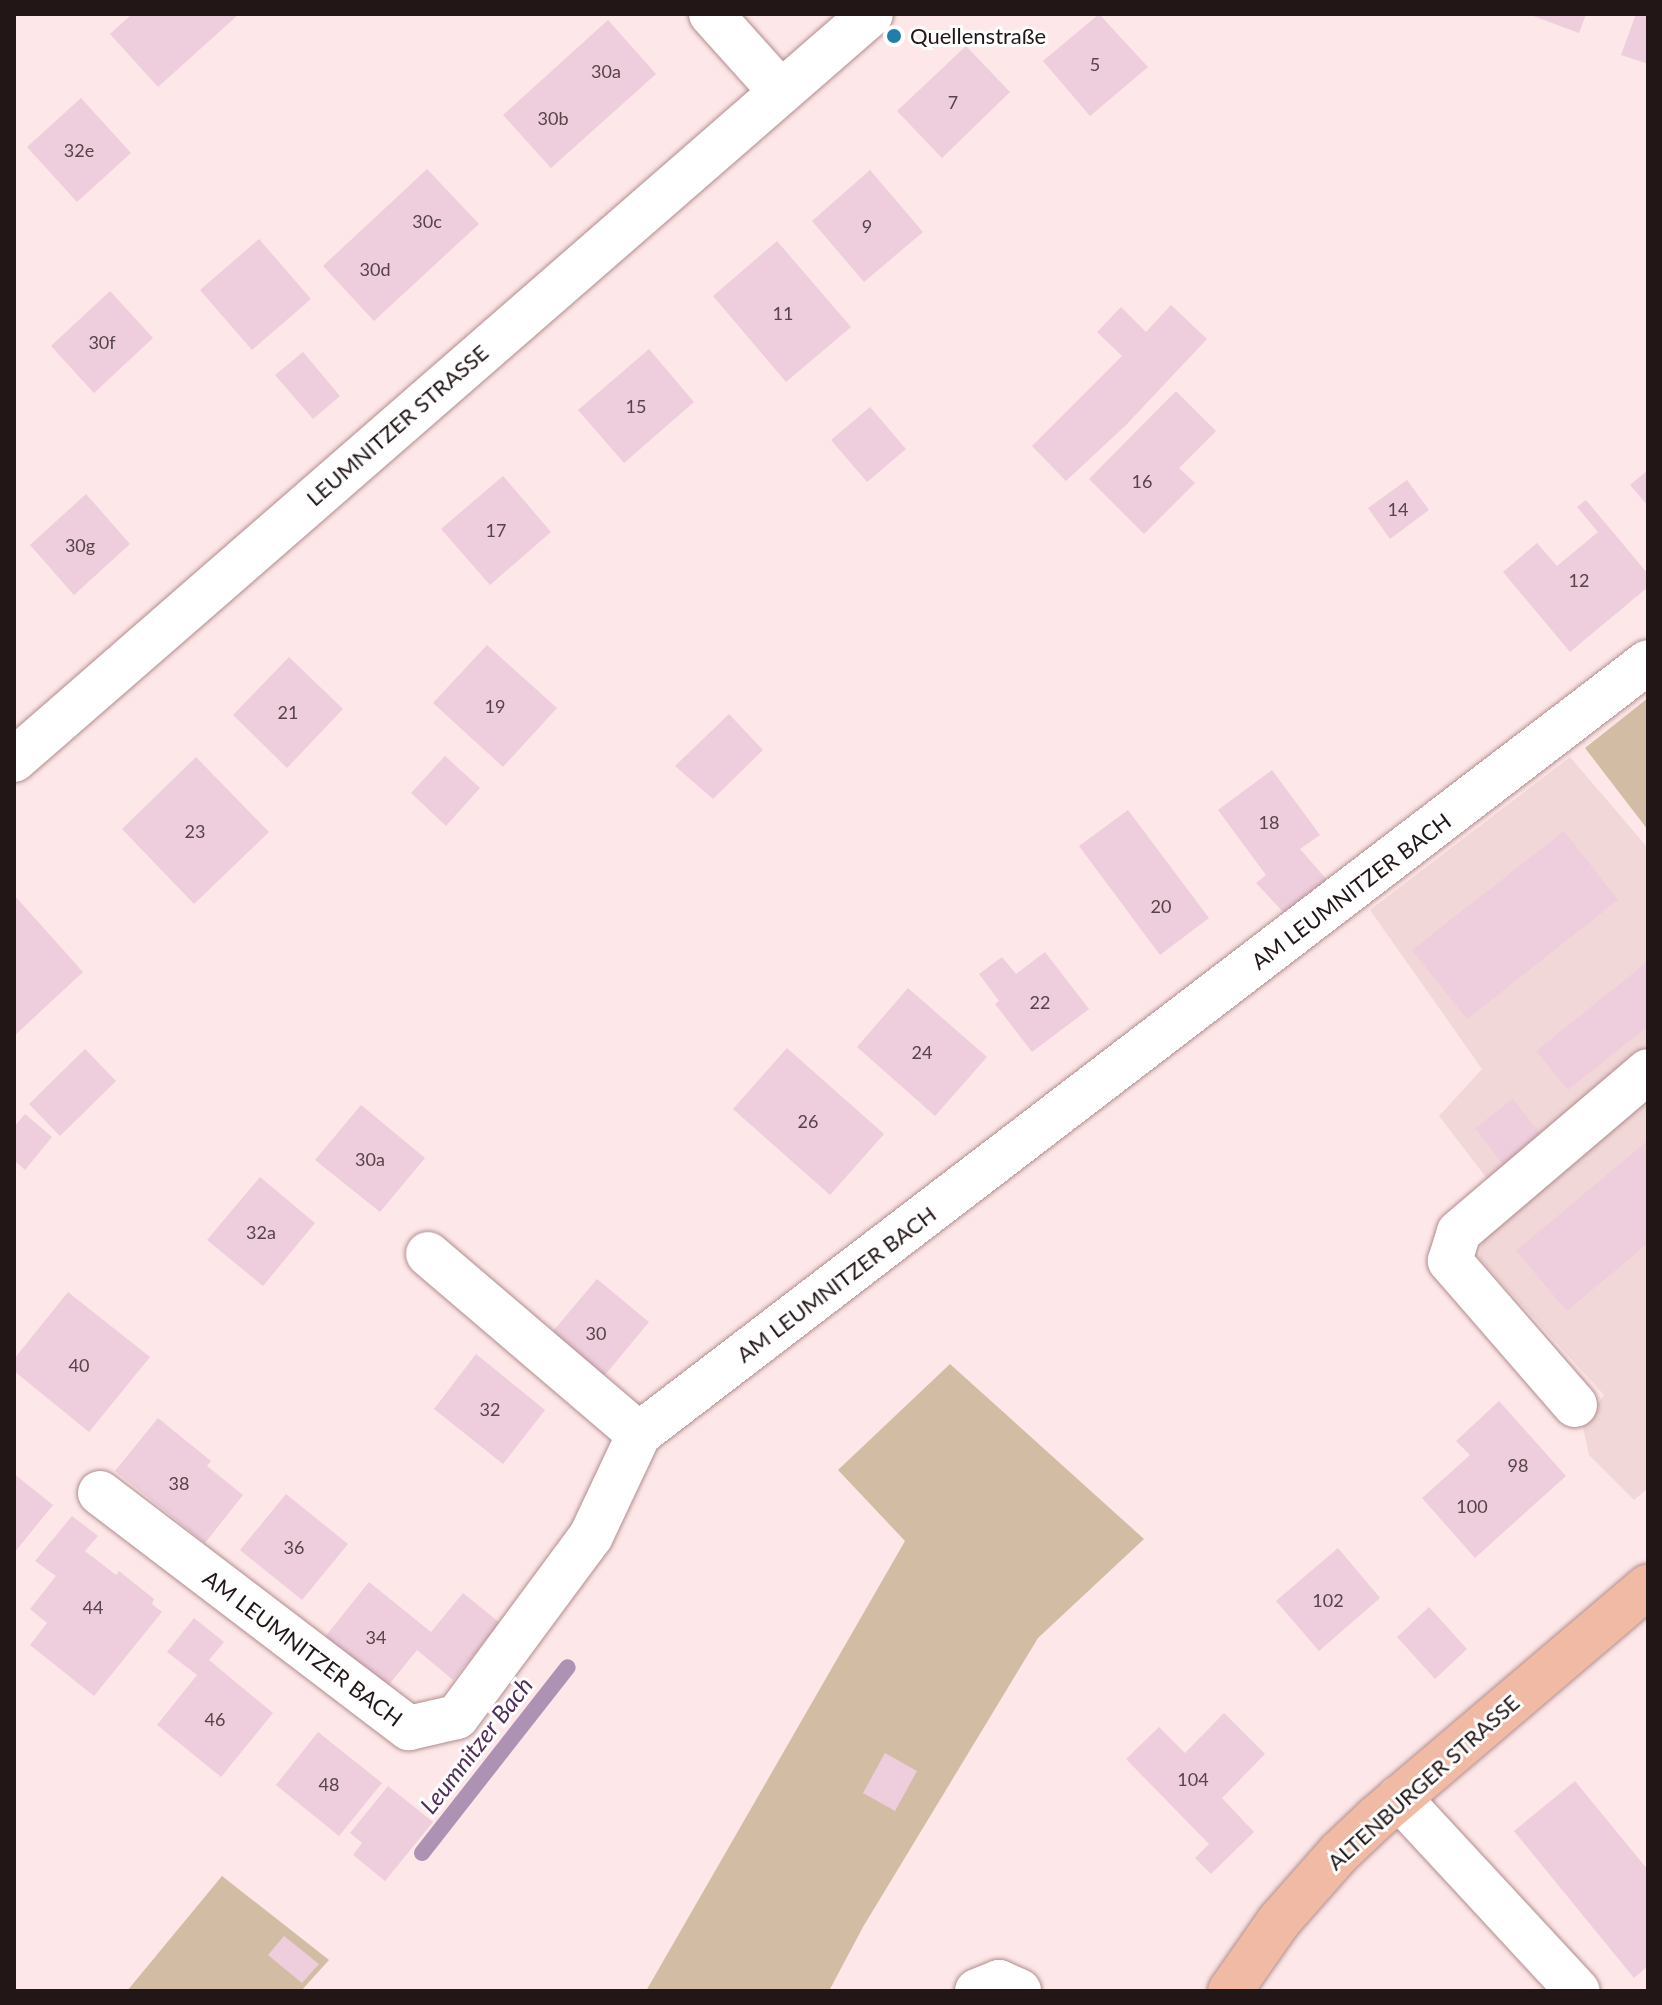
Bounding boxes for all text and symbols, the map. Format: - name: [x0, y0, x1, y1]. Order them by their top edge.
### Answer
- place label: Quellenstraße: [910, 23, 1046, 49]
- marker: Quellenstraße: [885, 27, 903, 45]
- house number: 5: [1090, 53, 1100, 75]
- house number: 30a: [591, 60, 621, 82]
- house number: 7: [948, 91, 958, 113]
- house number: 30b: [538, 107, 568, 129]
- house number: 32e: [64, 139, 94, 161]
- house number: 30c: [412, 210, 442, 232]
- house number: 9: [862, 215, 872, 237]
- house number: 30d: [360, 258, 390, 280]
- house number: 11: [773, 302, 793, 324]
- house number: 30f: [88, 331, 116, 353]
- street label: LEUMNITZER STRASSE: [301, 339, 493, 511]
- house number: 15: [626, 395, 646, 417]
- house number: 16: [1132, 470, 1152, 492]
- house number: 14: [1388, 498, 1408, 520]
- house number: 17: [486, 519, 506, 541]
- house number: 30g: [65, 534, 95, 556]
- house number: 12: [1569, 569, 1589, 591]
- house number: 19: [485, 695, 505, 717]
- house number: 21: [278, 701, 298, 723]
- street label: AM LEUMNITZER BACH: [1246, 807, 1456, 975]
- house number: 18: [1259, 811, 1279, 833]
- house number: 23: [185, 820, 205, 842]
- house number: 20: [1151, 895, 1171, 917]
- house number: 22: [1030, 991, 1050, 1013]
- house number: 24: [912, 1041, 932, 1063]
- house number: 26: [798, 1110, 818, 1132]
- house number: 30a: [355, 1148, 385, 1170]
- street label: AM LEUMNITZER BACH: [731, 1200, 941, 1368]
- house number: 32a: [246, 1221, 276, 1243]
- house number: 30: [586, 1322, 606, 1344]
- house number: 40: [69, 1354, 89, 1376]
- house number: 32: [480, 1398, 500, 1420]
- house number: 98: [1508, 1454, 1528, 1476]
- house number: 38: [169, 1472, 189, 1494]
- house number: 100: [1456, 1495, 1488, 1517]
- house number: 36: [284, 1536, 304, 1558]
- street label: AM LEUMNITZER BACH: [198, 1564, 408, 1732]
- house number: 102: [1312, 1589, 1344, 1611]
- house number: 44: [83, 1596, 103, 1618]
- house number: 34: [366, 1626, 386, 1648]
- water label: Leumnitzer Bach: [414, 1671, 538, 1819]
- street label: ALTENBURGER STRASSE: [1322, 1689, 1524, 1875]
- house number: 46: [205, 1708, 225, 1730]
- house number: 104: [1177, 1768, 1209, 1790]
- house number: 48: [319, 1773, 339, 1795]

